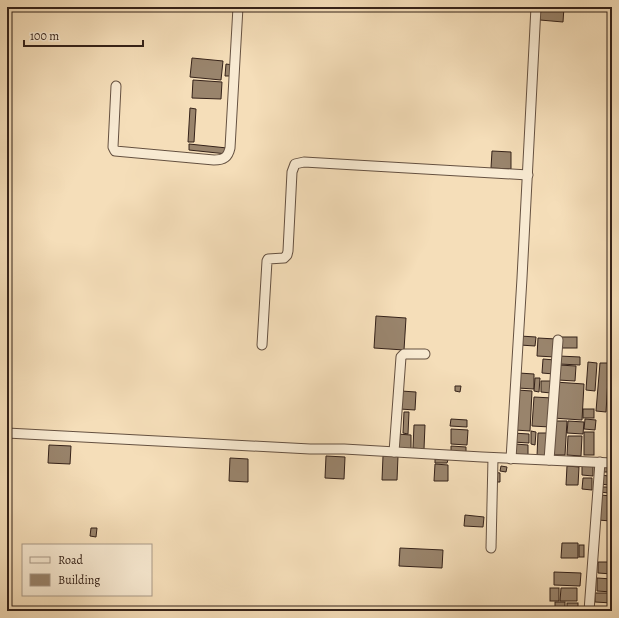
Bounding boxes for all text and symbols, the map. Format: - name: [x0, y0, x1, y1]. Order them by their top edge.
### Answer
- scale bar: [24, 22, 143, 48]
- text: 100 m: [30, 28, 59, 44]
- legend: [22, 544, 152, 596]
- text: Road: [58, 552, 84, 568]
- text: Building: [58, 572, 100, 588]

